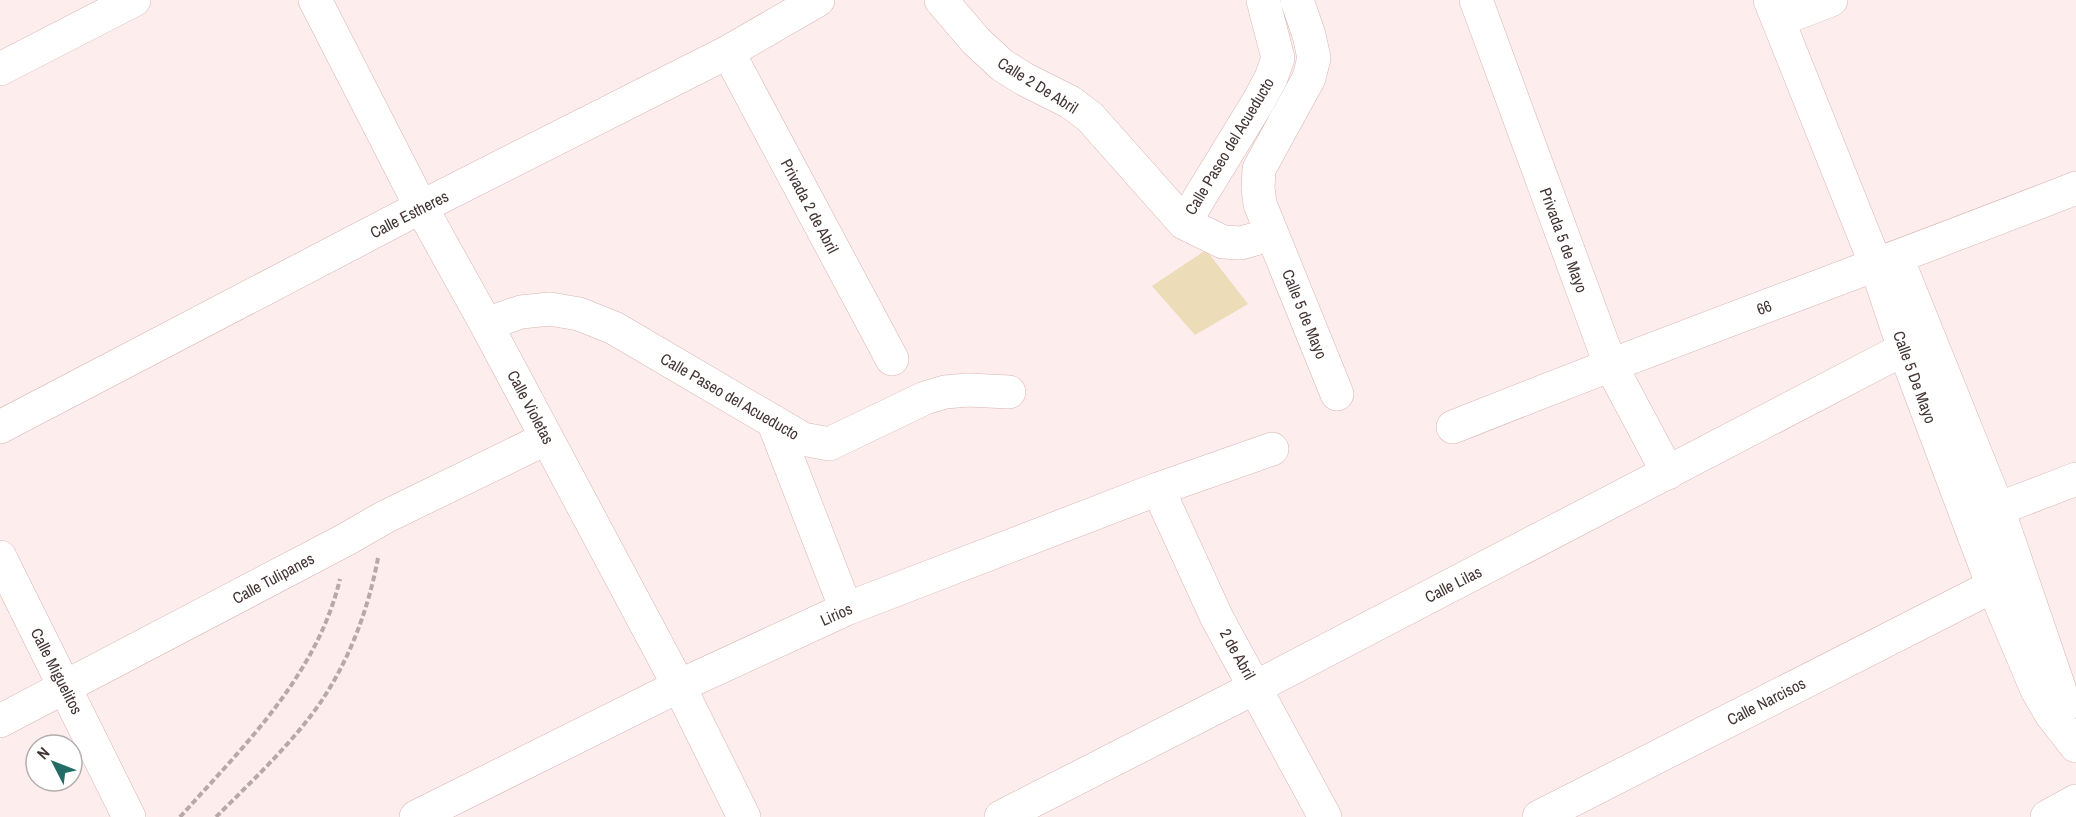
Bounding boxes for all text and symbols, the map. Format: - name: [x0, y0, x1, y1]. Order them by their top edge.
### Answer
- street label: Calle 2 De Abril: [994, 52, 1083, 119]
- street label: Calle Paseo del Acueducto: [1179, 73, 1279, 219]
- street label: Privada 2 de Abril: [776, 155, 844, 257]
- street label: Privada 5 de Mayo: [1535, 184, 1593, 296]
- street label: Calle Estheres: [366, 185, 452, 243]
- street label: Calle 5 de Mayo: [1277, 266, 1333, 362]
- street label: 66: [1753, 294, 1775, 320]
- street label: Calle 5 De Mayo: [1888, 328, 1942, 426]
- street label: Calle Paseo del Acueducto: [657, 347, 803, 445]
- street label: Calle Violetas: [502, 366, 560, 448]
- street label: Calle Tulipanes: [228, 547, 318, 609]
- street label: Calle Lilas: [1421, 560, 1485, 608]
- street label: Lirios: [817, 597, 855, 631]
- street label: Calle Miguelitos: [26, 624, 88, 718]
- street label: 2 de Abril: [1215, 624, 1261, 684]
- street label: Calle Narcisos: [1723, 672, 1809, 730]
- north arrow: [24, 733, 84, 793]
- text: N: [32, 742, 54, 764]

